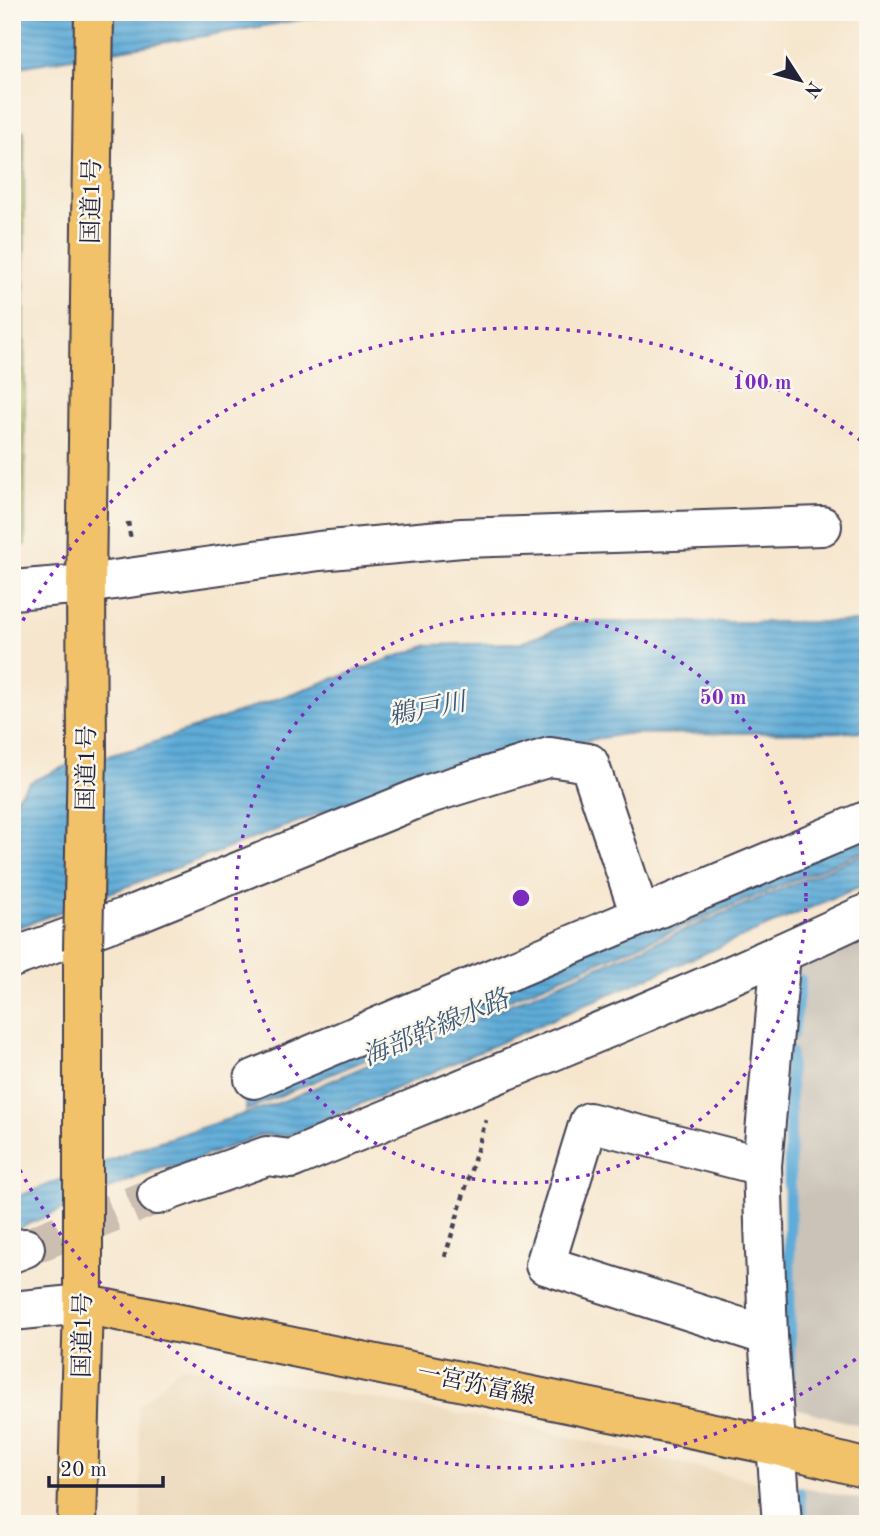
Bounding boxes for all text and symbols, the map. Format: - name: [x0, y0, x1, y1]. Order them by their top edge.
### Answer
- north arrow: [764, 46, 834, 116]
- text: N: [799, 77, 824, 100]
- street label: 国道1号: [77, 158, 106, 244]
- text: 100 m: [732, 373, 792, 394]
- water label: 鵜戸川: [386, 687, 471, 730]
- text: 50 m: [699, 688, 747, 709]
- street label: 国道1号: [72, 725, 101, 811]
- centre of rings: [509, 886, 533, 910]
- water label: 海部幹線水路: [358, 984, 514, 1071]
- street label: 国道1号: [68, 1292, 97, 1378]
- street label: 一宮弥富線: [414, 1359, 537, 1410]
- scale bar: [49, 1445, 163, 1489]
- text: 20 m: [60, 1460, 107, 1481]

